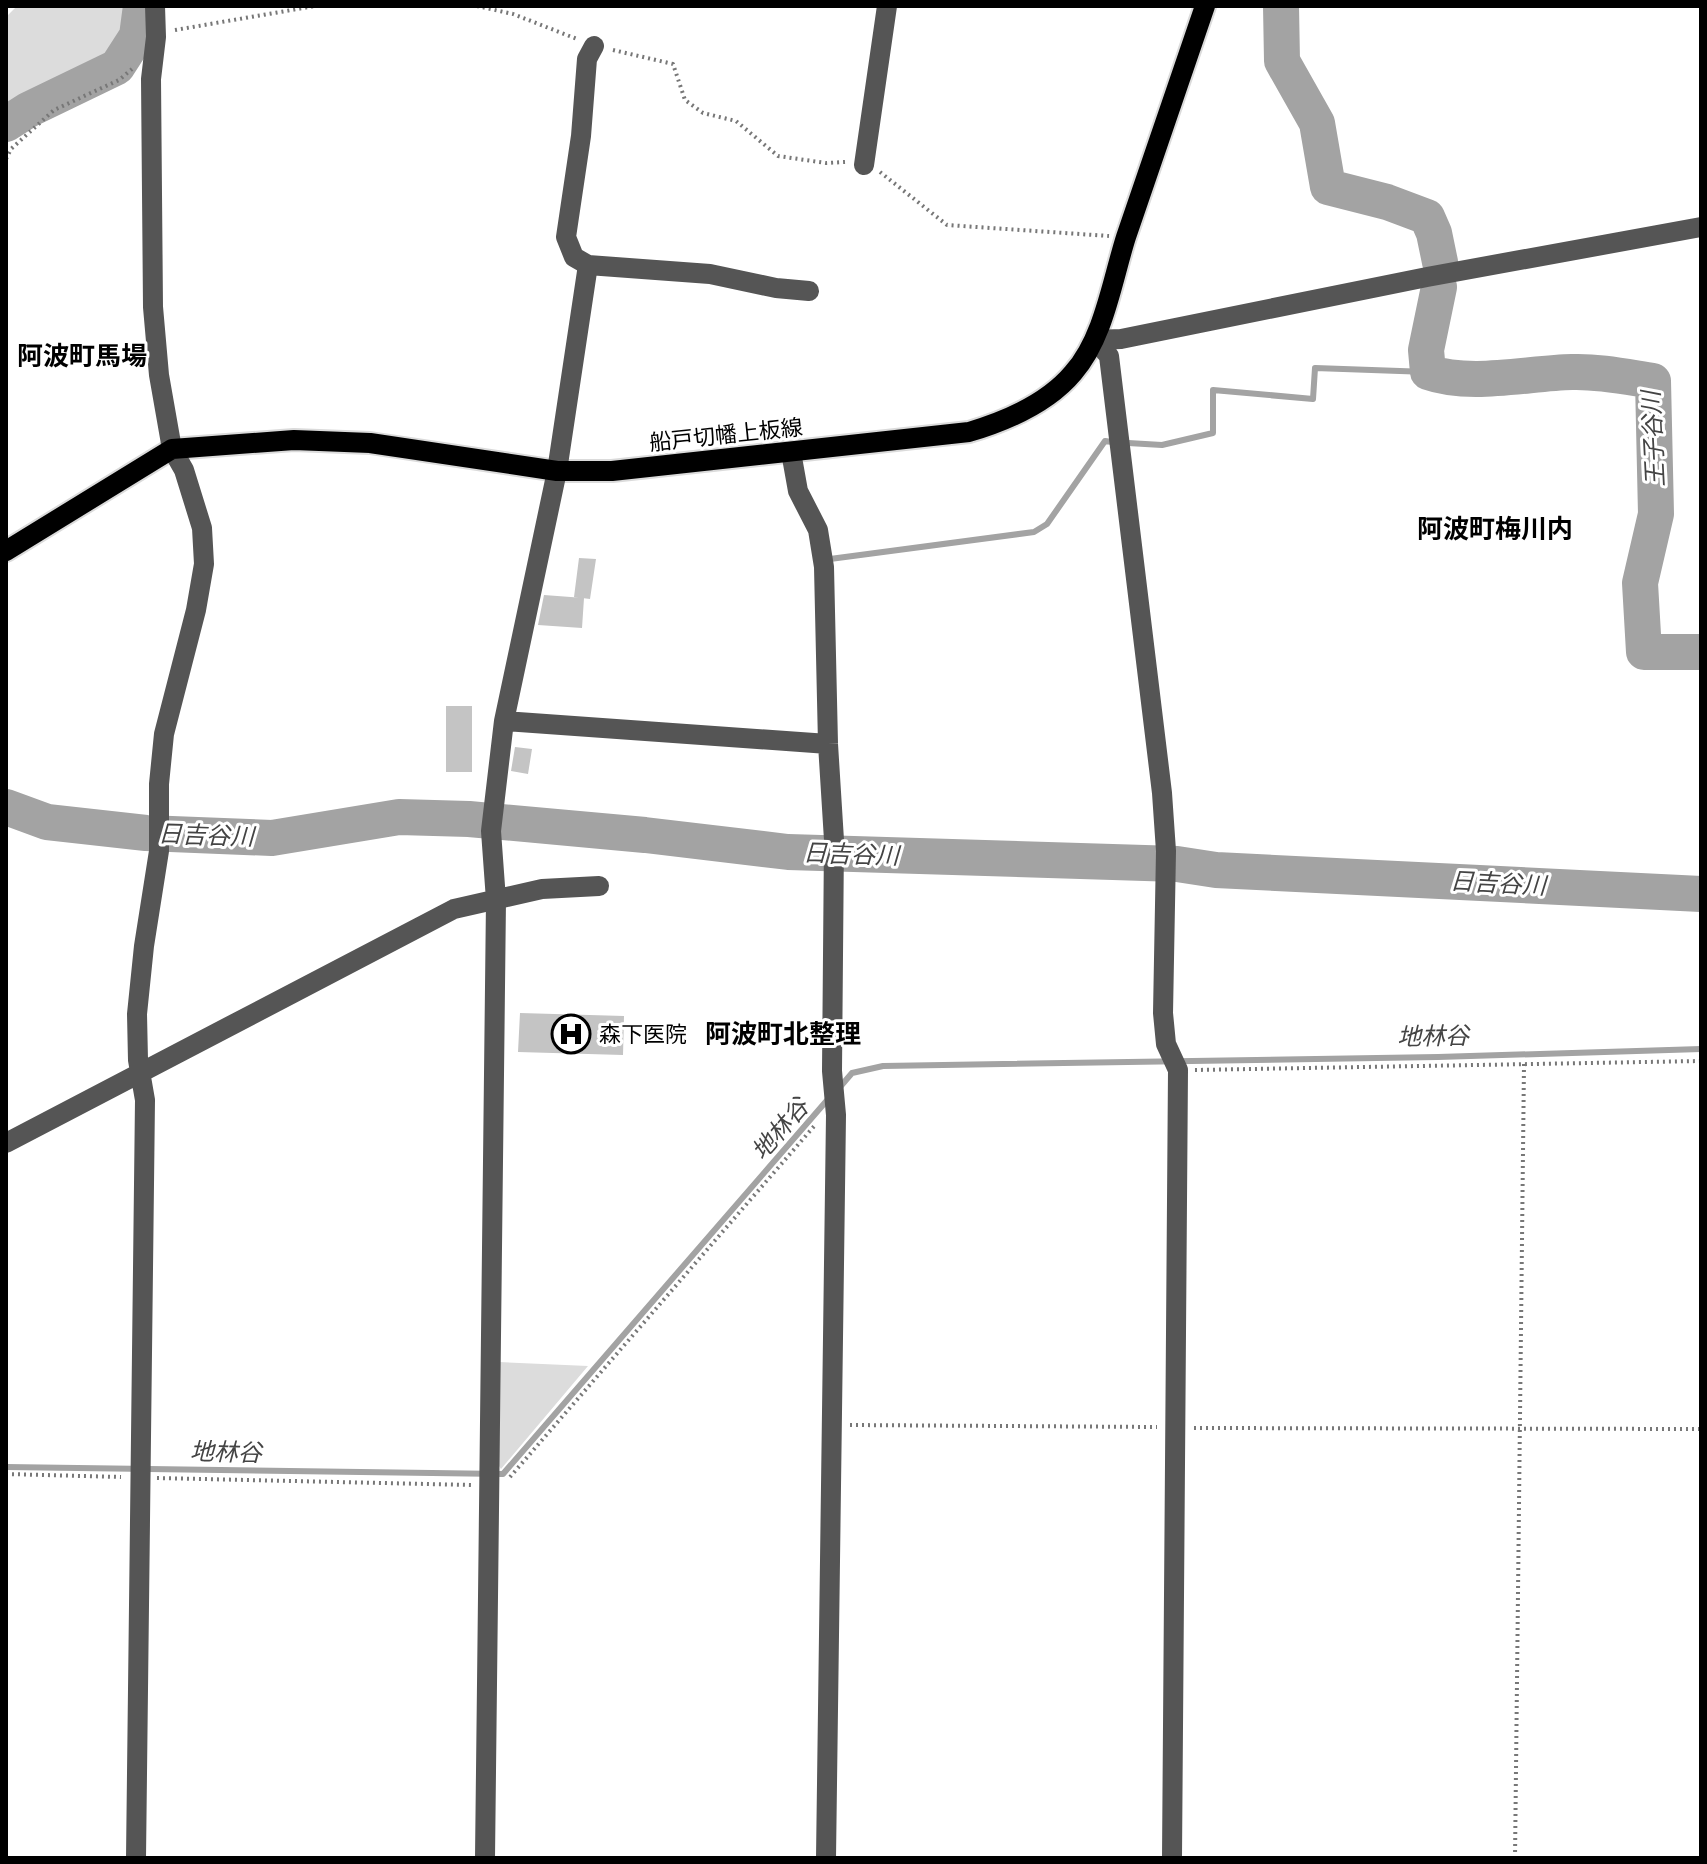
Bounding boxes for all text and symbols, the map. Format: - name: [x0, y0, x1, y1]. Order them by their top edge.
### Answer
- district label: 阿波町馬場: [17, 338, 147, 374]
- water label: 王子谷川: [1634, 387, 1672, 488]
- street label: 船戸切幡上板線: [648, 412, 804, 458]
- district label: 阿波町梅川内: [1417, 511, 1573, 547]
- water label: 日吉谷川: [157, 817, 258, 853]
- water label: 日吉谷川: [802, 836, 903, 872]
- water label: 日吉谷川: [1449, 864, 1550, 902]
- hospital icon: 森下医院: [550, 1013, 592, 1055]
- district label: 阿波町北整理: [705, 1016, 861, 1052]
- place label: 森下医院: [599, 1019, 687, 1050]
- water label: 地林谷: [1397, 1019, 1471, 1053]
- water label: 地林谷: [744, 1089, 817, 1167]
- water label: 地林谷: [190, 1435, 264, 1469]

